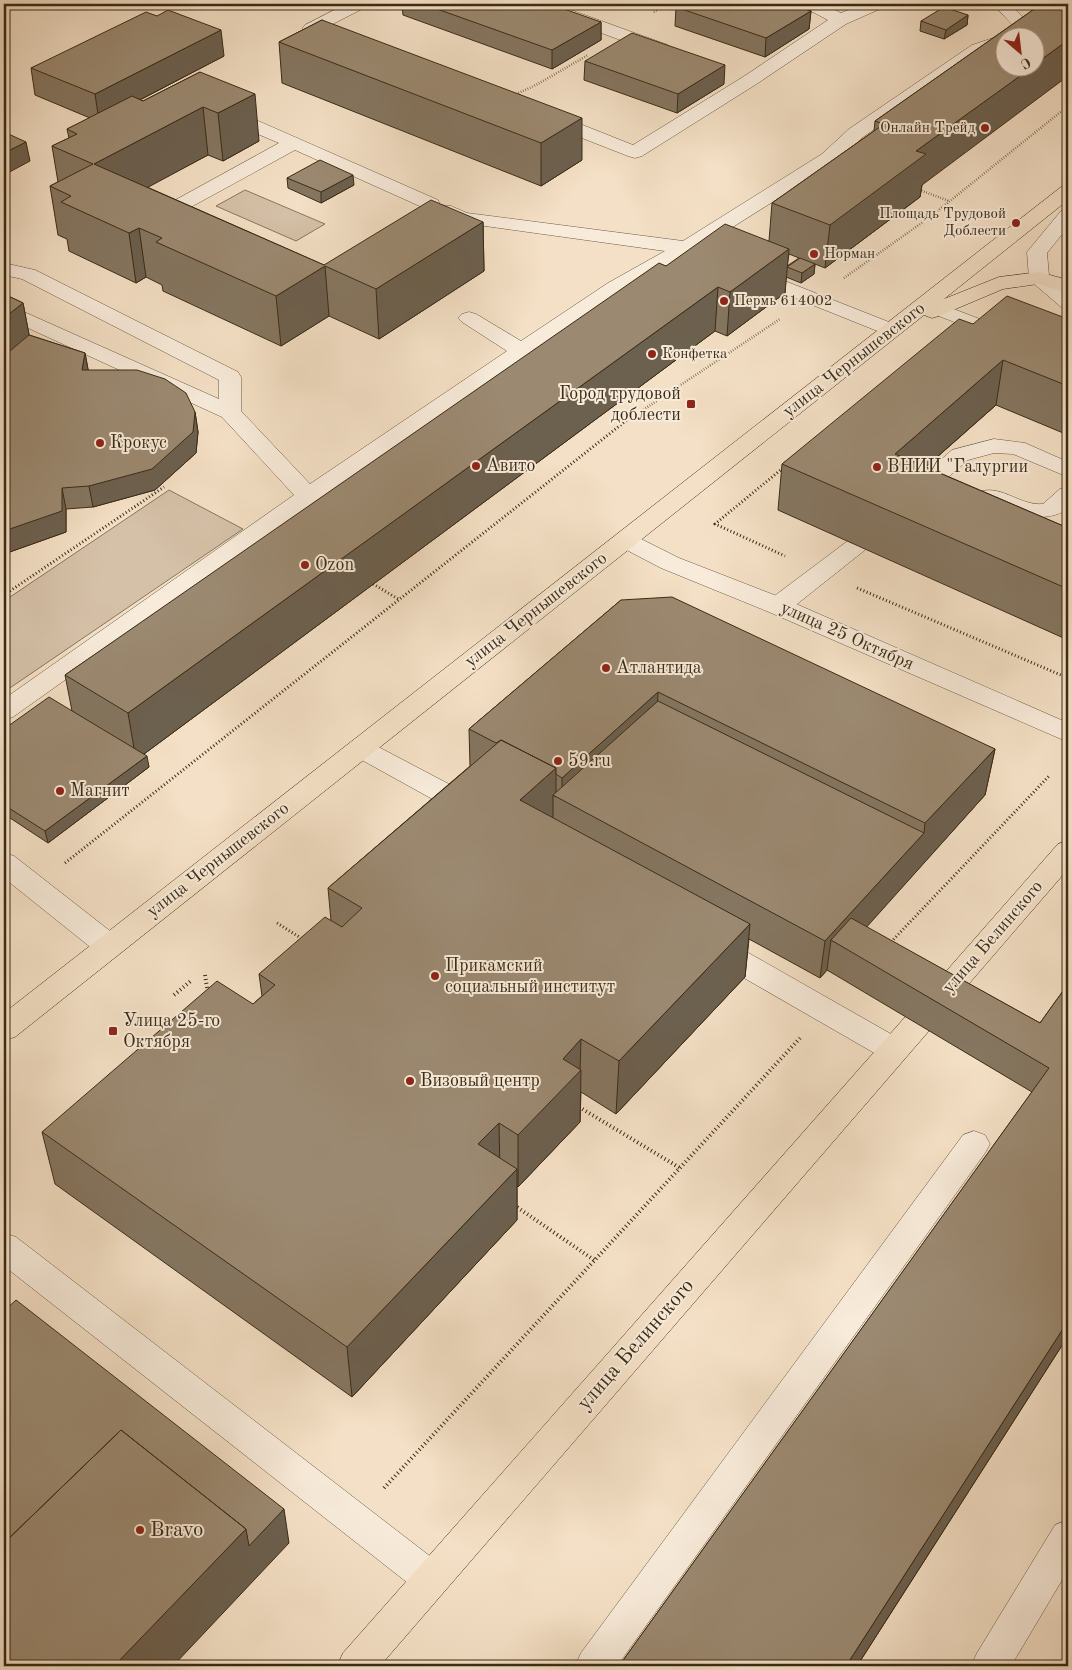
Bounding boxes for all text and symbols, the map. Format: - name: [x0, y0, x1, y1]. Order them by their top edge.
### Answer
- north arrow: [994, 28, 1044, 78]
- text: С: [1018, 54, 1033, 71]
- place label: Онлайн Трейд: [880, 121, 976, 136]
- marker: Онлайн Трейд: [979, 122, 991, 134]
- place label: Площадь Трудовой Доблести: [879, 207, 1006, 239]
- marker: Площадь Трудовой Доблести: [1010, 217, 1022, 229]
- place label: Норман: [824, 247, 875, 262]
- marker: Норман: [808, 248, 820, 260]
- place label: Пермь 614002: [734, 294, 833, 309]
- marker: Пермь 614002: [718, 295, 730, 307]
- street label: улица Чернышевского: [780, 299, 929, 421]
- place label: Конфетка: [662, 347, 728, 362]
- marker: Конфетка: [646, 348, 658, 360]
- place label: Город трудовой доблести: [559, 385, 681, 424]
- marker: Город трудовой доблести: [685, 398, 697, 410]
- place label: Крокус: [110, 434, 167, 452]
- marker: Крокус: [94, 437, 106, 449]
- place label: Авито: [486, 457, 536, 475]
- place label: ВНИИ "Галургии: [887, 458, 1028, 476]
- marker: Авито: [470, 460, 482, 472]
- marker: ВНИИ "Галургии: [871, 461, 883, 473]
- street label: улица Чернышевского: [462, 549, 611, 671]
- place label: Ozon: [315, 556, 354, 574]
- marker: Ozon: [299, 559, 311, 571]
- street label: улица 25 Октября: [778, 598, 916, 674]
- place label: Атлантида: [616, 659, 702, 677]
- marker: Атлантида: [600, 662, 612, 674]
- place label: 59.ru: [568, 752, 611, 770]
- marker: 59.ru: [552, 755, 564, 767]
- place label: Магнит: [70, 782, 130, 800]
- marker: Магнит: [54, 785, 66, 797]
- street label: улица Чернышевского: [144, 799, 293, 921]
- street label: улица Белинского: [939, 877, 1047, 997]
- place label: Прикамский социальный институт: [445, 957, 615, 996]
- marker: Прикамский социальный институт: [429, 970, 441, 982]
- place label: Улица 25-го Октября: [123, 1012, 220, 1051]
- marker: Улица 25-го Октября: [107, 1025, 119, 1037]
- place label: Визовый центр: [420, 1072, 540, 1090]
- marker: Визовый центр: [404, 1075, 416, 1087]
- street label: улица Белинского: [574, 1275, 698, 1415]
- place label: Bravo: [150, 1520, 203, 1541]
- marker: Bravo: [134, 1524, 146, 1536]

